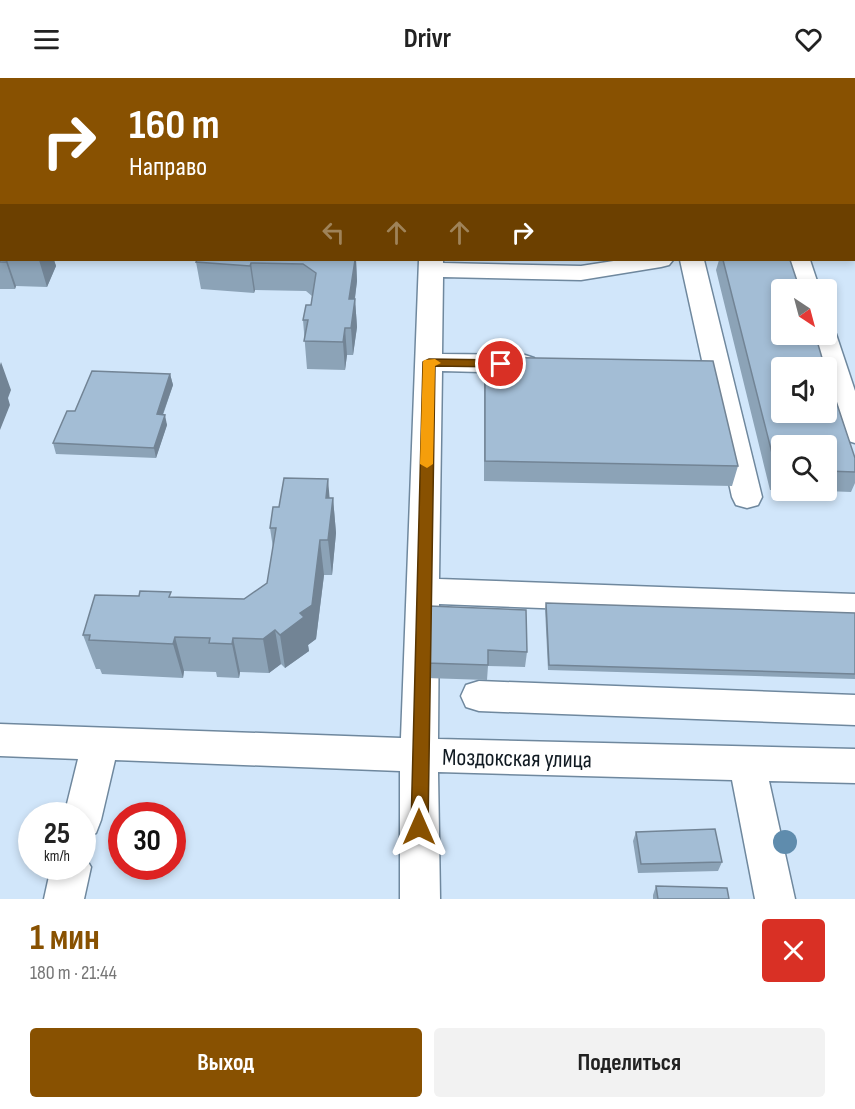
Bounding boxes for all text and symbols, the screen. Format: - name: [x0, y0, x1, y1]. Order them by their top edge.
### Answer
- icon: menu: [30, 23, 63, 56]
- text: Drivr: [404, 23, 451, 55]
- icon: heart: [792, 23, 825, 56]
- text: 160 m: [129, 100, 220, 151]
- icon: right: [30, 102, 108, 180]
- text: Направо: [129, 151, 207, 183]
- icon: left: [317, 216, 350, 249]
- icon: ahead: [380, 216, 413, 249]
- icon: ahead: [443, 216, 476, 249]
- icon: right: [506, 216, 539, 249]
- north arrow: [771, 279, 837, 345]
- map controls: [771, 279, 837, 501]
- pin: [475, 338, 526, 389]
- icon: arrive: [484, 347, 517, 380]
- button: sound: [771, 357, 837, 423]
- button: search: [771, 435, 837, 501]
- street label: Моздокская улица: [442, 743, 592, 774]
- position arrow: [387, 795, 451, 859]
- speed limit sign: 30: [108, 802, 186, 880]
- text: 25: [44, 816, 70, 852]
- text: km/h: [44, 847, 70, 866]
- text: 1 мин: [30, 917, 100, 960]
- button: close: [762, 919, 825, 982]
- text: 180 m · 21:44: [30, 961, 117, 985]
- button: Выход: [30, 1028, 422, 1097]
- button: Поделиться: [434, 1028, 825, 1097]

